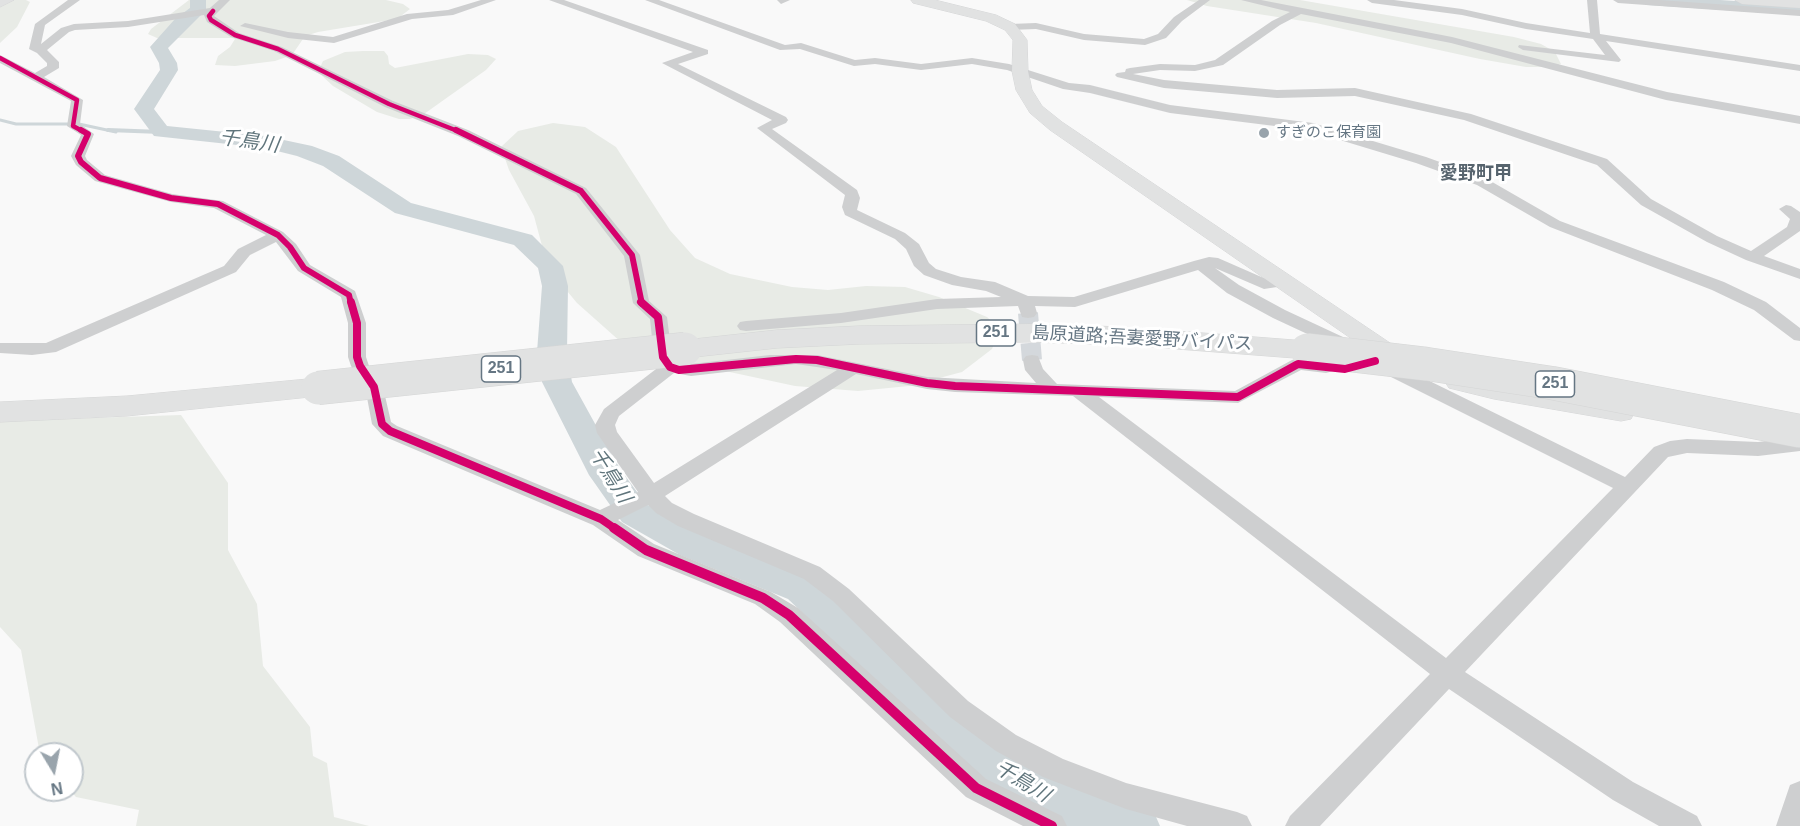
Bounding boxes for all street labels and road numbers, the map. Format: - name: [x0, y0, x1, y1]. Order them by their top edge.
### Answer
- road number: 251: [976, 320, 1016, 346]
- street label: 島原道路;吾妻愛野バイパス: [1031, 322, 1253, 356]
- road number: 251: [482, 356, 520, 382]
- road number: 251: [1536, 371, 1574, 397]

